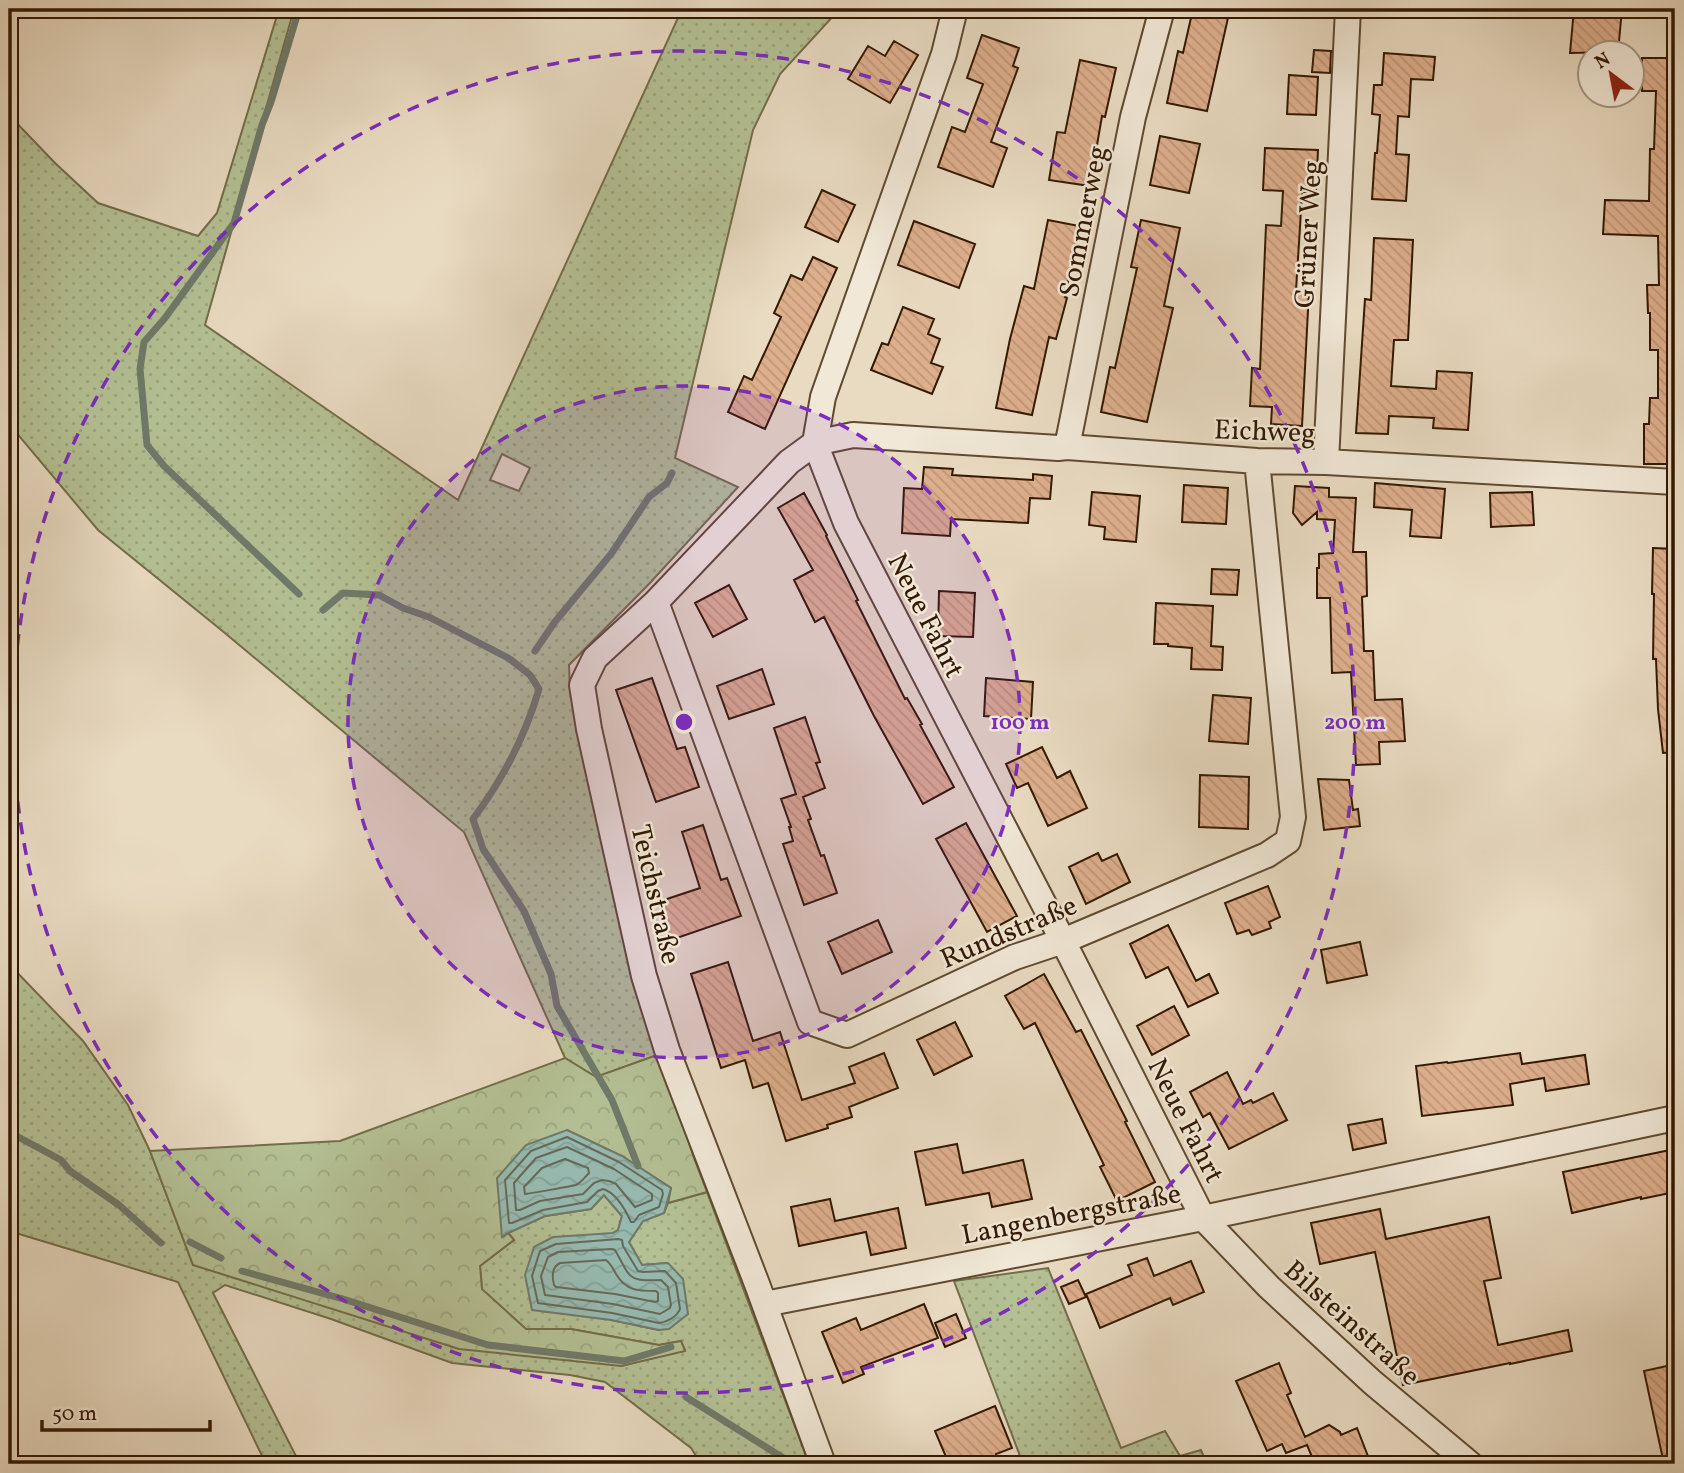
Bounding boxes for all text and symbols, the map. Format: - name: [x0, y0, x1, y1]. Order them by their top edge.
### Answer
- north arrow: [1576, 38, 1646, 108]
- text: N: [1590, 46, 1616, 76]
- street label: Sommerweg: [1051, 142, 1118, 301]
- street label: Grüner Weg: [1286, 159, 1333, 309]
- street label: Eichweg: [1213, 411, 1316, 454]
- street label: Neue Fahrt: [877, 547, 973, 685]
- text: 100 m: [990, 709, 1050, 738]
- text: 200 m: [1324, 709, 1386, 738]
- centre of rings: [672, 710, 696, 734]
- street label: Teichstraße: [620, 821, 690, 968]
- street label: Rundstraße: [935, 887, 1083, 980]
- street label: Neue Fahrt: [1137, 1052, 1233, 1190]
- street label: Langenbergstraße: [958, 1175, 1185, 1256]
- street label: Bilsteinstraße: [1274, 1252, 1428, 1396]
- scale bar: [42, 1389, 210, 1433]
- text: 50 m: [52, 1400, 97, 1429]

